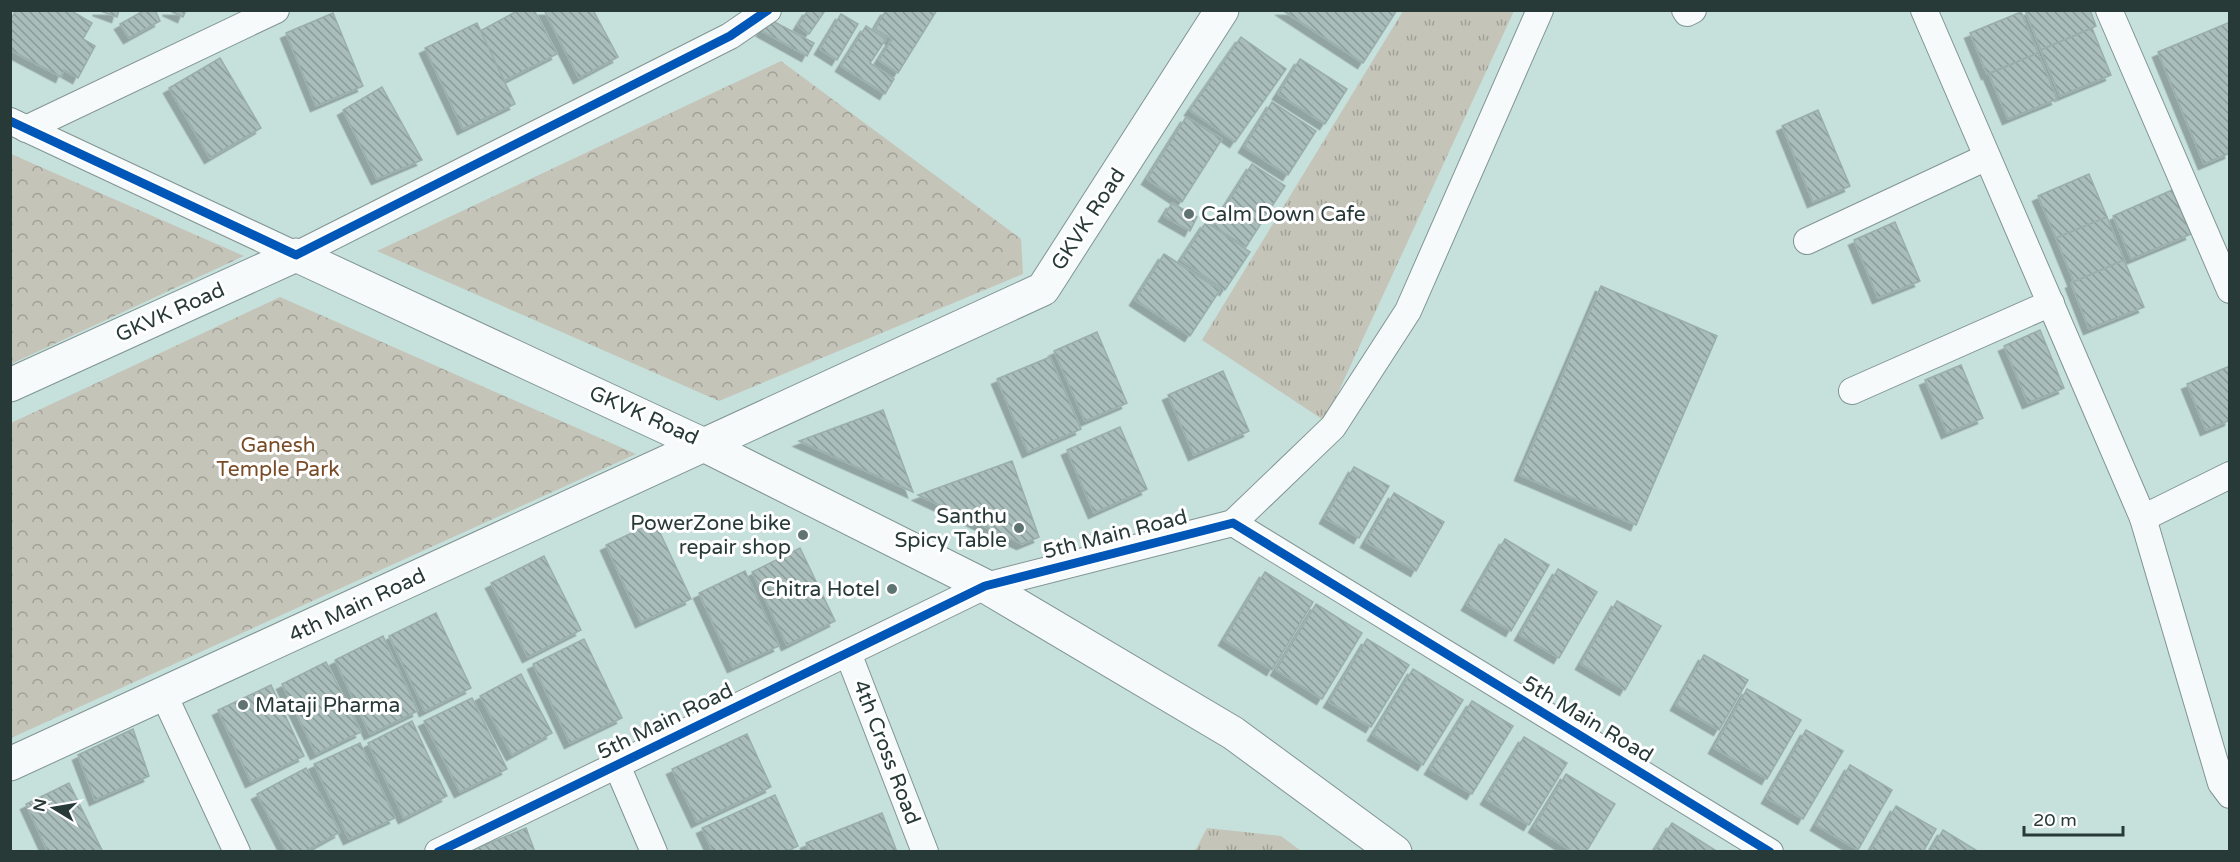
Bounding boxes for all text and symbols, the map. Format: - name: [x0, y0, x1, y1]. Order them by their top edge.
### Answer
- street label: GKVK Road: [1046, 163, 1131, 275]
- place label: Calm Down Cafe: [1201, 202, 1366, 227]
- marker: Calm Down Cafe: [1182, 207, 1196, 221]
- street label: GKVK Road: [112, 277, 229, 348]
- street label: GKVK Road: [585, 380, 702, 451]
- park label: Ganesh Temple Park: [216, 433, 340, 482]
- place label: Santhu Spicy Table: [895, 504, 1007, 553]
- street label: 5th Main Road: [1040, 504, 1190, 564]
- place label: PowerZone bike repair shop: [630, 511, 791, 560]
- marker: Santhu Spicy Table: [1012, 521, 1026, 535]
- marker: PowerZone bike repair shop: [796, 528, 810, 542]
- street label: 4th Main Road: [285, 563, 429, 648]
- place label: Chitra Hotel: [761, 577, 880, 602]
- marker: Chitra Hotel: [885, 582, 899, 596]
- street label: 5th Main Road: [1518, 671, 1658, 768]
- street label: 4th Cross Road: [847, 676, 926, 828]
- street label: 5th Main Road: [593, 678, 737, 765]
- place label: Mataji Pharma: [255, 693, 400, 718]
- marker: Mataji Pharma: [236, 698, 250, 712]
- north arrow: [24, 778, 84, 838]
- text: N: [29, 797, 51, 814]
- scale bar: [2024, 799, 2123, 837]
- text: 20 m: [2033, 809, 2077, 831]

